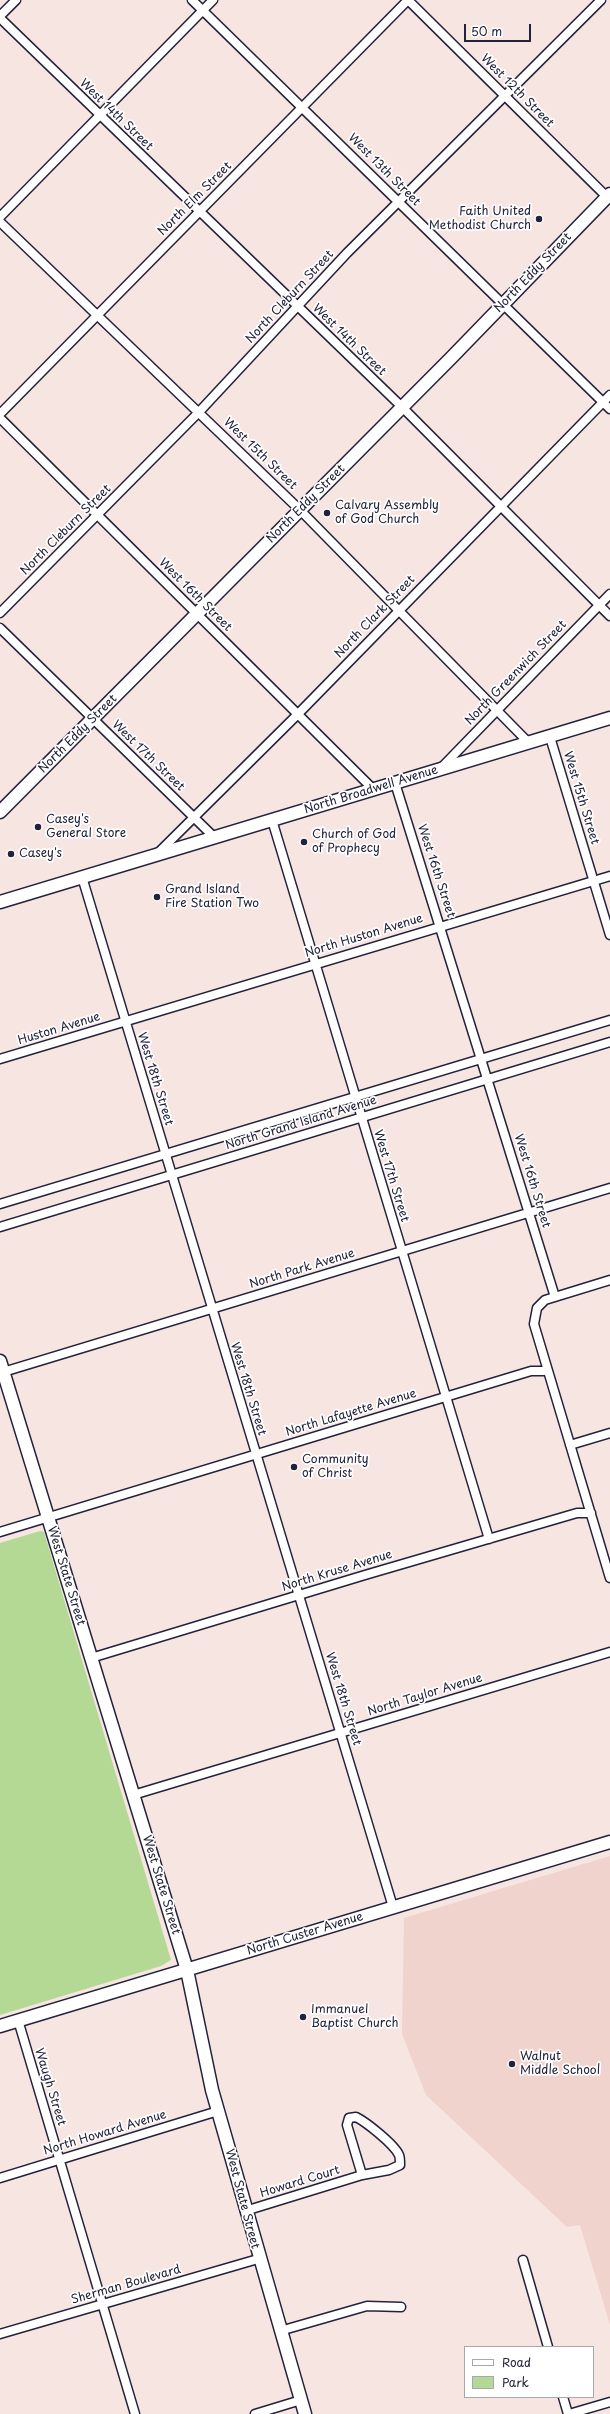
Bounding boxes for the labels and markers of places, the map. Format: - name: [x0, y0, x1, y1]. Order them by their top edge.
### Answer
- place label: Faith United Methodist Church: [429, 205, 531, 233]
- marker: Faith United Methodist Church: [534, 214, 544, 224]
- place label: Calvary Assembly of God Church: [335, 499, 439, 527]
- marker: Calvary Assembly of God Church: [322, 508, 332, 518]
- place label: Casey's General Store: [46, 813, 126, 841]
- marker: Casey's General Store: [33, 822, 43, 832]
- place label: Church of God of Prophecy: [312, 828, 396, 856]
- marker: Church of God of Prophecy: [299, 837, 309, 847]
- place label: Casey's: [19, 847, 62, 861]
- marker: Casey's: [6, 849, 16, 859]
- place label: Grand Island Fire Station Two: [165, 883, 259, 911]
- marker: Grand Island Fire Station Two: [152, 892, 162, 902]
- place label: Community of Christ: [302, 1453, 369, 1481]
- marker: Community of Christ: [289, 1462, 299, 1472]
- place label: Immanuel Baptist Church: [311, 2003, 398, 2031]
- marker: Immanuel Baptist Church: [298, 2012, 308, 2022]
- place label: Walnut Middle School: [520, 2050, 600, 2078]
- marker: Walnut Middle School: [507, 2059, 517, 2069]

